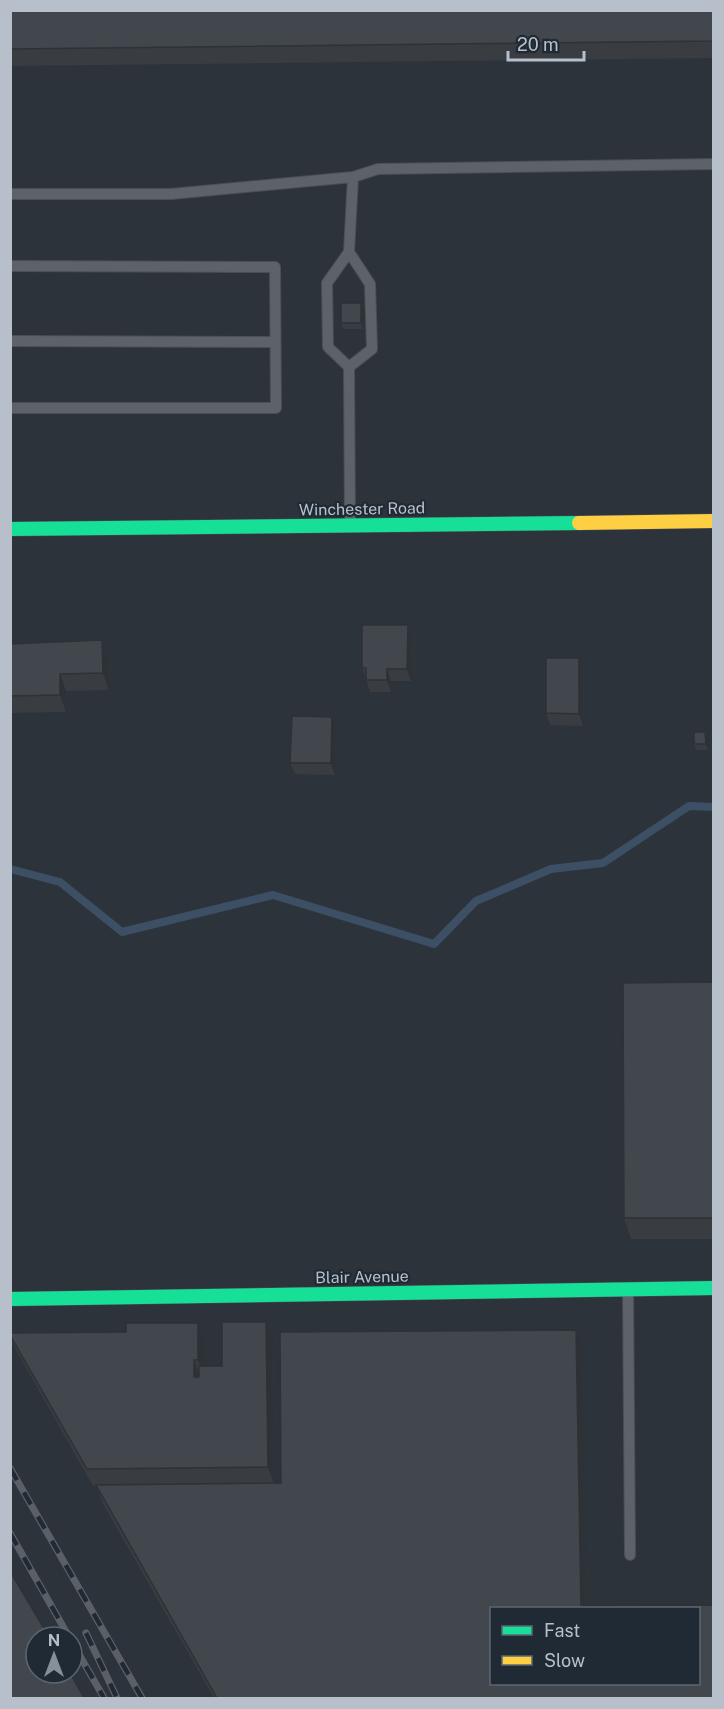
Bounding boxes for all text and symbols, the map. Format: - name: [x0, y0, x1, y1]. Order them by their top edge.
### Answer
- scale bar: [508, 24, 584, 62]
- text: 20 m: [517, 34, 559, 55]
- street label: Winchester Road: [299, 498, 425, 520]
- street label: Blair Avenue: [315, 1267, 409, 1287]
- legend: [490, 1607, 700, 1685]
- text: Fast: [544, 1620, 580, 1641]
- north arrow: [24, 1625, 84, 1685]
- text: N: [48, 1631, 60, 1650]
- text: Slow: [544, 1650, 585, 1671]

